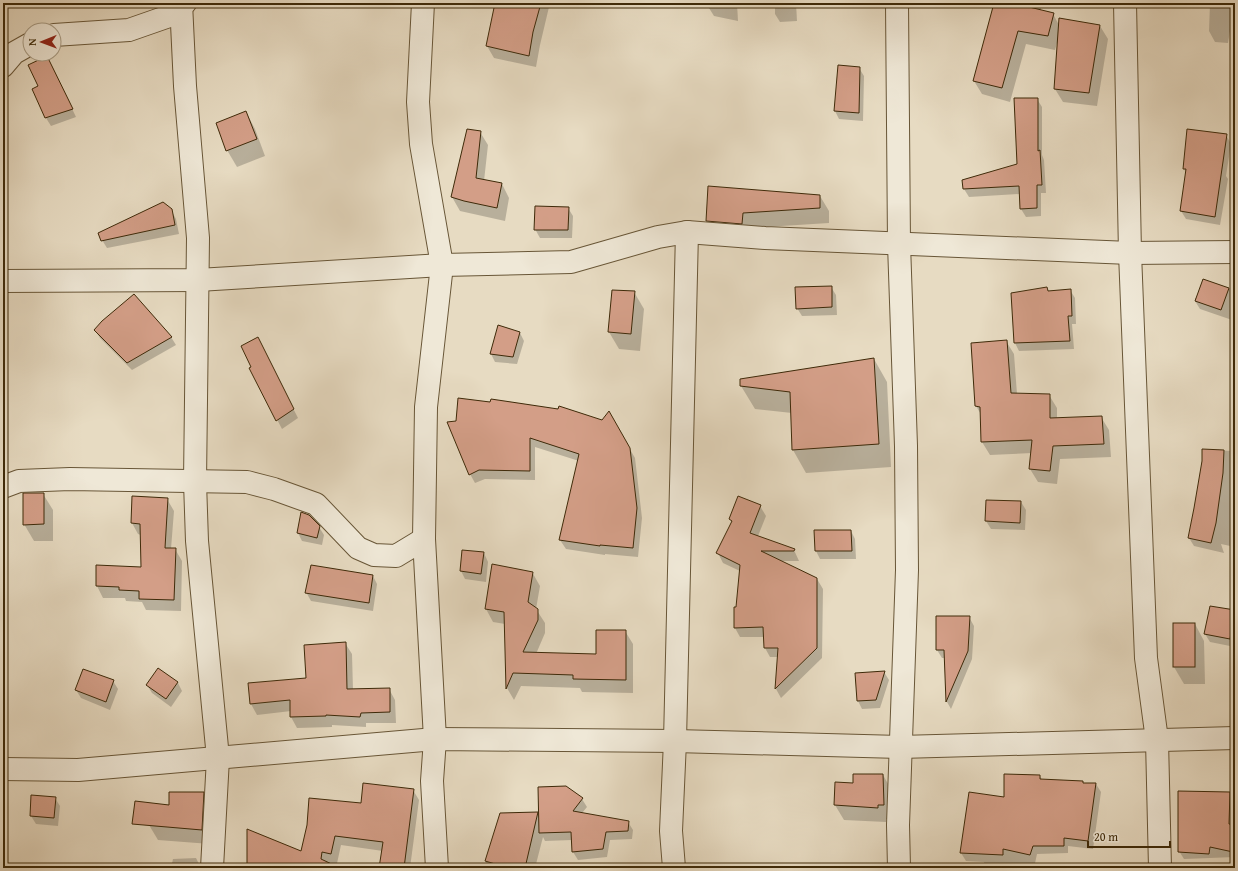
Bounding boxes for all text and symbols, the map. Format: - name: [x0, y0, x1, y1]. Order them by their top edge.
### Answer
- north arrow: [22, 22, 62, 62]
- text: N: [24, 38, 40, 46]
- scale bar: [1088, 823, 1170, 849]
- text: 20 m: [1094, 828, 1118, 845]

